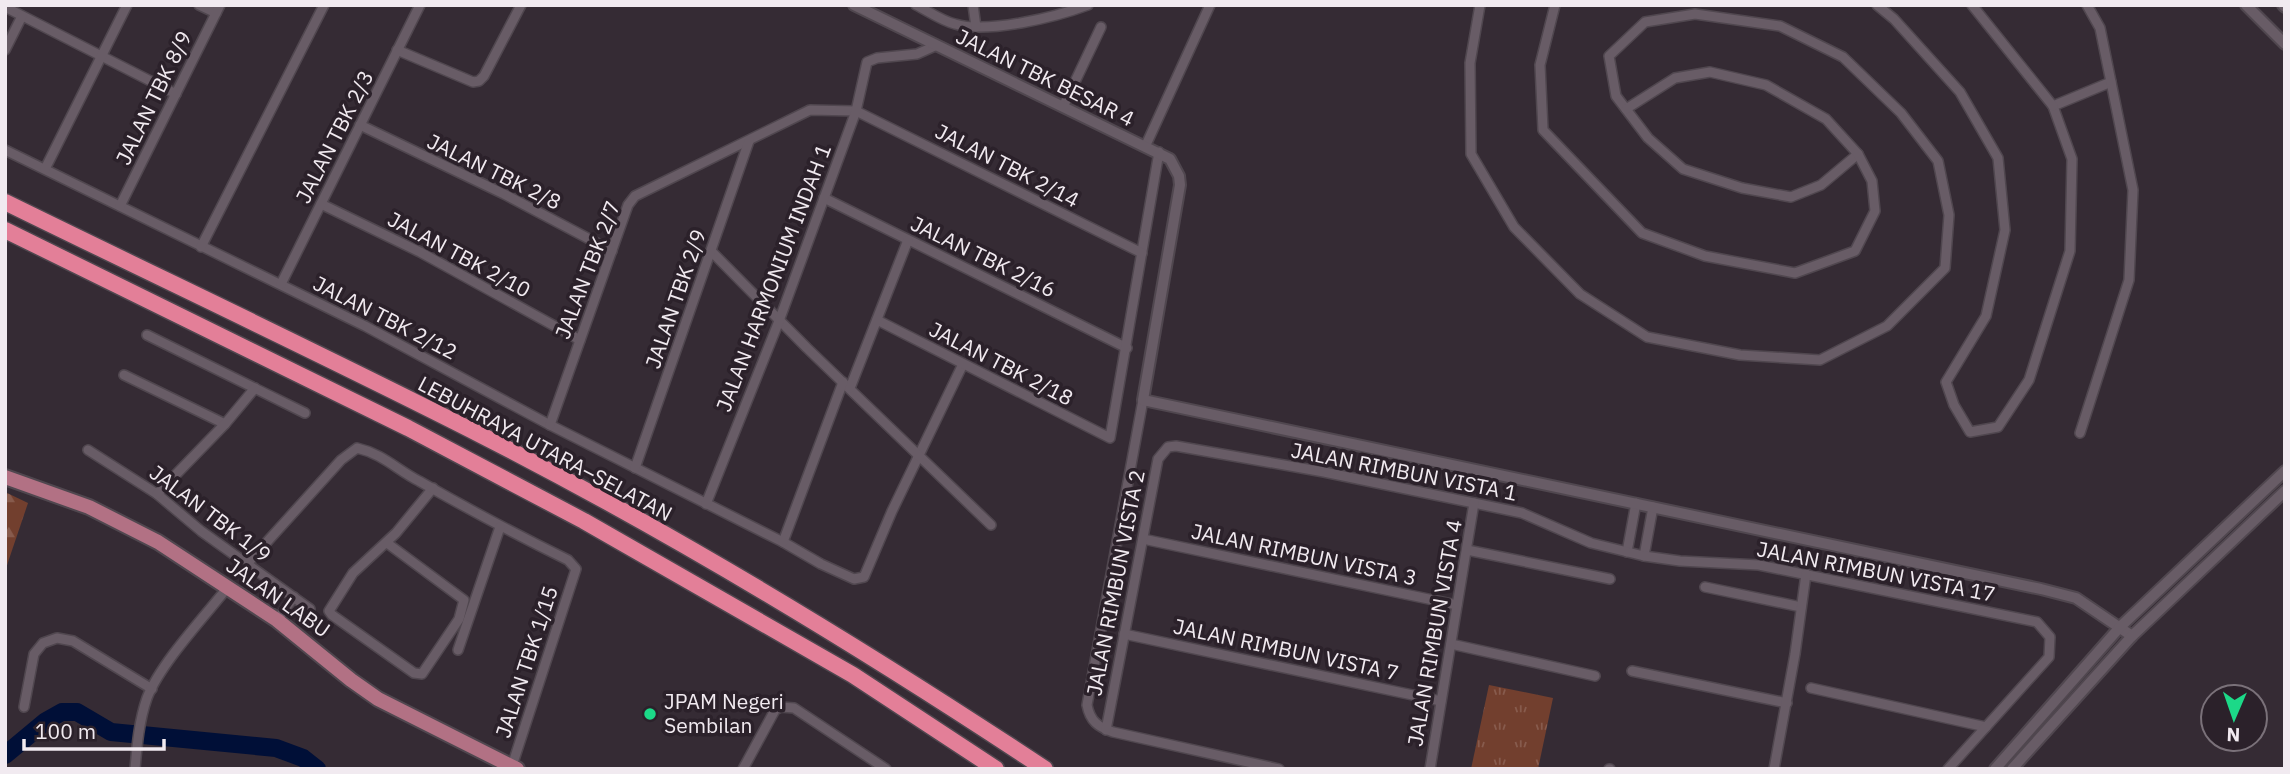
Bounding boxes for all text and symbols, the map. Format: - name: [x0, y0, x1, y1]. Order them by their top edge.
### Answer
- street label: JALAN TBK BESAR 4: [952, 22, 1139, 132]
- street label: JALAN TBK 8/9: [109, 26, 198, 169]
- street label: JALAN TBK 2/3: [289, 65, 380, 208]
- street label: JALAN TBK 2/14: [931, 117, 1084, 213]
- street label: JALAN TBK 2/8: [423, 127, 566, 216]
- street label: JALAN HARMONIUM INDAH 1: [709, 140, 837, 415]
- street label: JALAN TBK 2/7: [548, 197, 626, 343]
- street label: JALAN TBK 2/10: [383, 205, 536, 304]
- street label: JALAN TBK 2/16: [906, 209, 1061, 303]
- street label: JALAN TBK 2/9: [638, 225, 712, 372]
- street label: JALAN TBK 2/12: [309, 269, 462, 365]
- street label: JALAN TBK 2/18: [925, 315, 1078, 411]
- street label: LEBUHRAYA UTARA–SELATAN: [413, 369, 678, 527]
- street label: JALAN RIMBUN VISTA 1: [1289, 435, 1520, 507]
- street label: JALAN TBK 1/9: [144, 458, 277, 568]
- street label: JALAN RIMBUN VISTA 2: [1079, 467, 1151, 698]
- street label: JALAN RIMBUN VISTA 3: [1189, 516, 1419, 592]
- street label: JALAN RIMBUN VISTA 4: [1400, 517, 1468, 748]
- street label: JALAN RIMBUN VISTA 17: [1755, 534, 1998, 608]
- street label: JALAN LABU: [221, 551, 336, 643]
- street label: JALAN TBK 1/15: [488, 582, 564, 741]
- street label: JALAN RIMBUN VISTA 7: [1171, 611, 1401, 687]
- north arrow: [2199, 683, 2269, 753]
- place label: JPAM Negeri Sembilan: [664, 687, 784, 739]
- marker: JPAM Negeri Sembilan: [642, 706, 658, 722]
- scale bar: [24, 708, 164, 752]
- text: 100 m: [35, 717, 96, 745]
- text: N: [2226, 723, 2241, 747]

